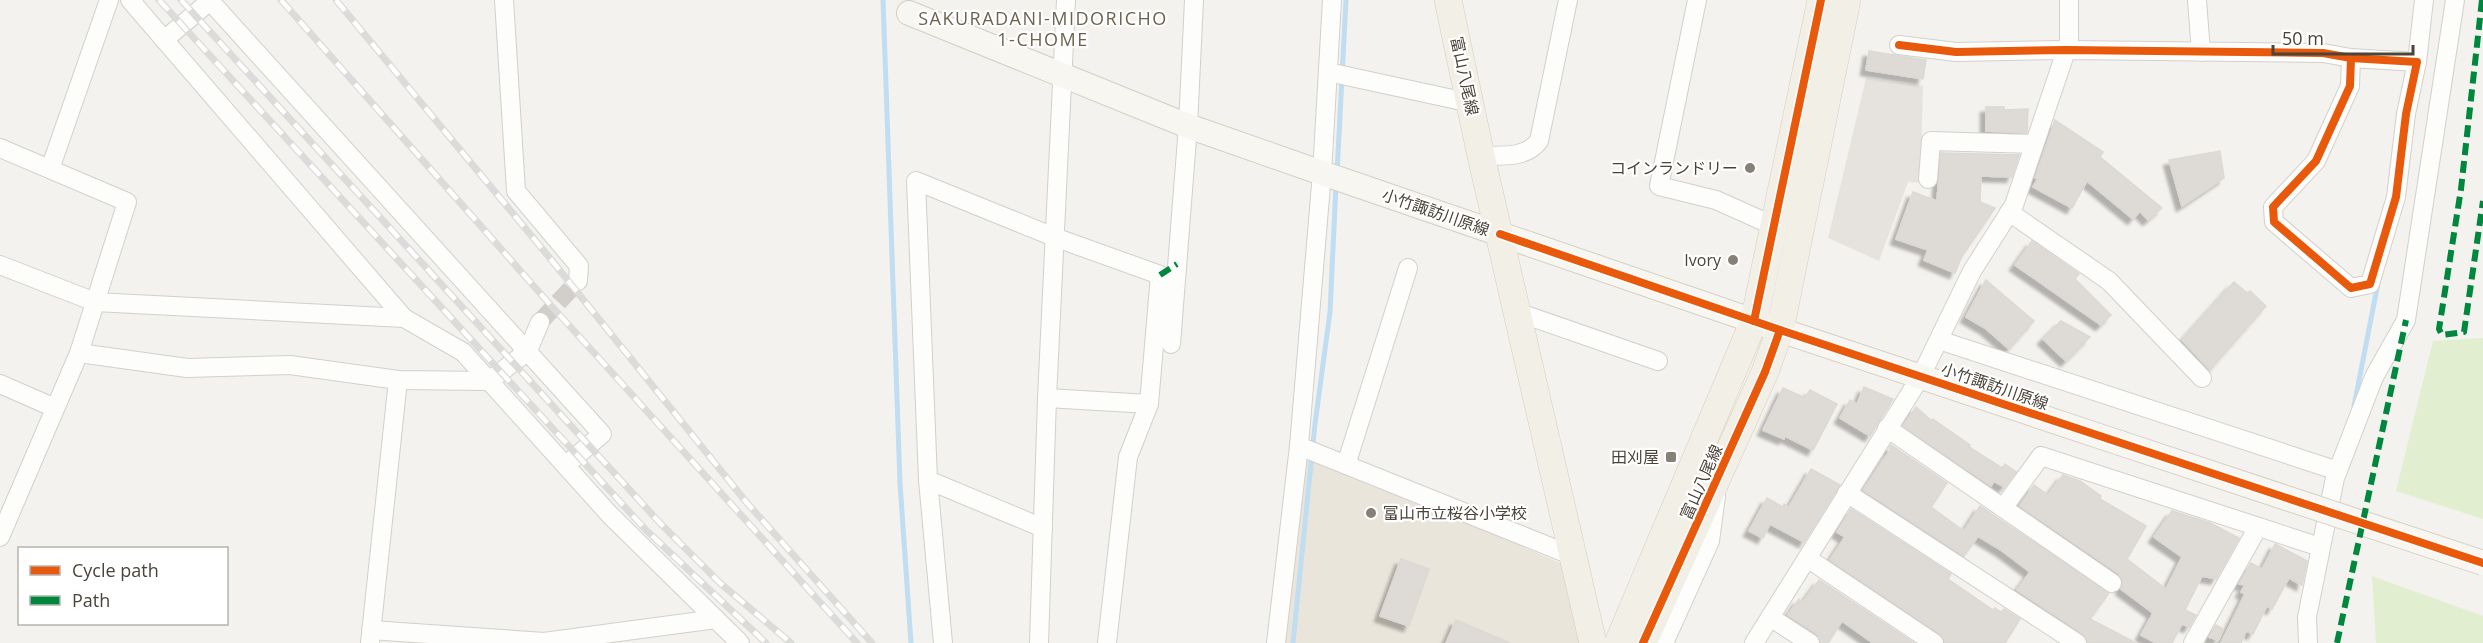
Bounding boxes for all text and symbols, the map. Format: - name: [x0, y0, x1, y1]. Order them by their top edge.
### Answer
- district label: SAKURADANI-MIDORICHO 1-CHOME: [918, 6, 1168, 51]
- scale bar: [2273, 18, 2412, 56]
- text: 50 m: [2282, 26, 2324, 50]
- street label: 富山八尾線: [1446, 35, 1484, 117]
- place label: コインランドリー: [1610, 157, 1738, 179]
- marker: コインランドリー: [1743, 161, 1757, 175]
- street label: 小竹諏訪川原線: [1379, 183, 1493, 241]
- place label: Ivory: [1684, 249, 1722, 271]
- marker: Ivory: [1726, 253, 1740, 267]
- street label: 小竹諏訪川原線: [1938, 357, 2052, 415]
- street label: 富山八尾線: [1675, 441, 1727, 523]
- place label: 田刈屋: [1611, 446, 1659, 468]
- marker: 田刈屋: [1664, 450, 1678, 464]
- place label: 富山市立桜谷小学校: [1383, 502, 1527, 524]
- marker: 富山市立桜谷小学校: [1364, 506, 1378, 520]
- legend: [18, 547, 228, 625]
- text: Cycle path: [72, 558, 159, 582]
- text: Path: [72, 588, 110, 612]

